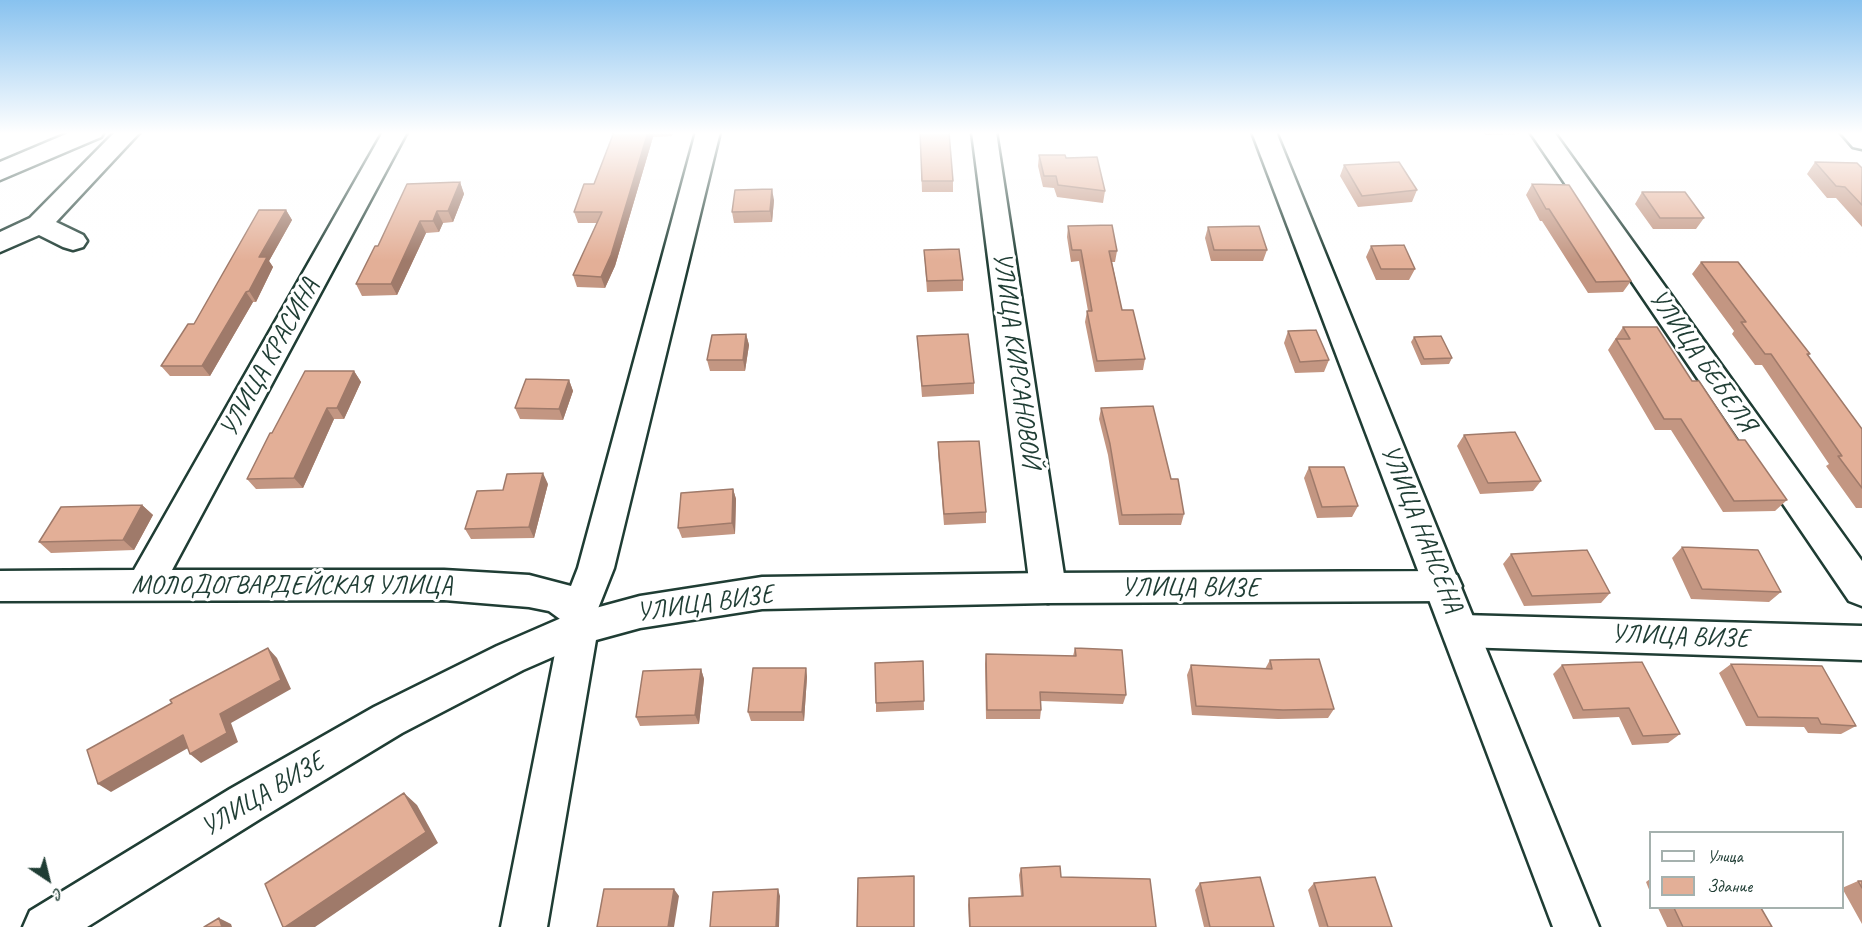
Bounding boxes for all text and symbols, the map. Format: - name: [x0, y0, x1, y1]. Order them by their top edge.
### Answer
- street label: УЛИЦА КИРСАНОВОЙ: [985, 250, 1047, 470]
- street label: УЛИЦА КРАСИНА: [214, 274, 326, 442]
- street label: УЛИЦА БЕБЕЛЯ: [1642, 284, 1762, 438]
- street label: УЛИЦА НАНСЕНА: [1373, 441, 1469, 617]
- street label: МОЛОДОГВАРДЕЙСКАЯ УЛИЦА: [132, 570, 452, 602]
- street label: УЛИЦА ВИЗЕ: [1121, 572, 1259, 604]
- street label: УЛИЦА ВИЗЕ: [635, 579, 775, 629]
- street label: УЛИЦА ВИЗЕ: [1611, 619, 1749, 655]
- street label: УЛИЦА ВИЗЕ: [196, 746, 330, 844]
- legend: [1649, 831, 1844, 909]
- text: Улица: [1707, 845, 1743, 867]
- north arrow: [18, 849, 78, 909]
- text: Здание: [1707, 875, 1752, 897]
- text: С: [49, 883, 67, 904]

